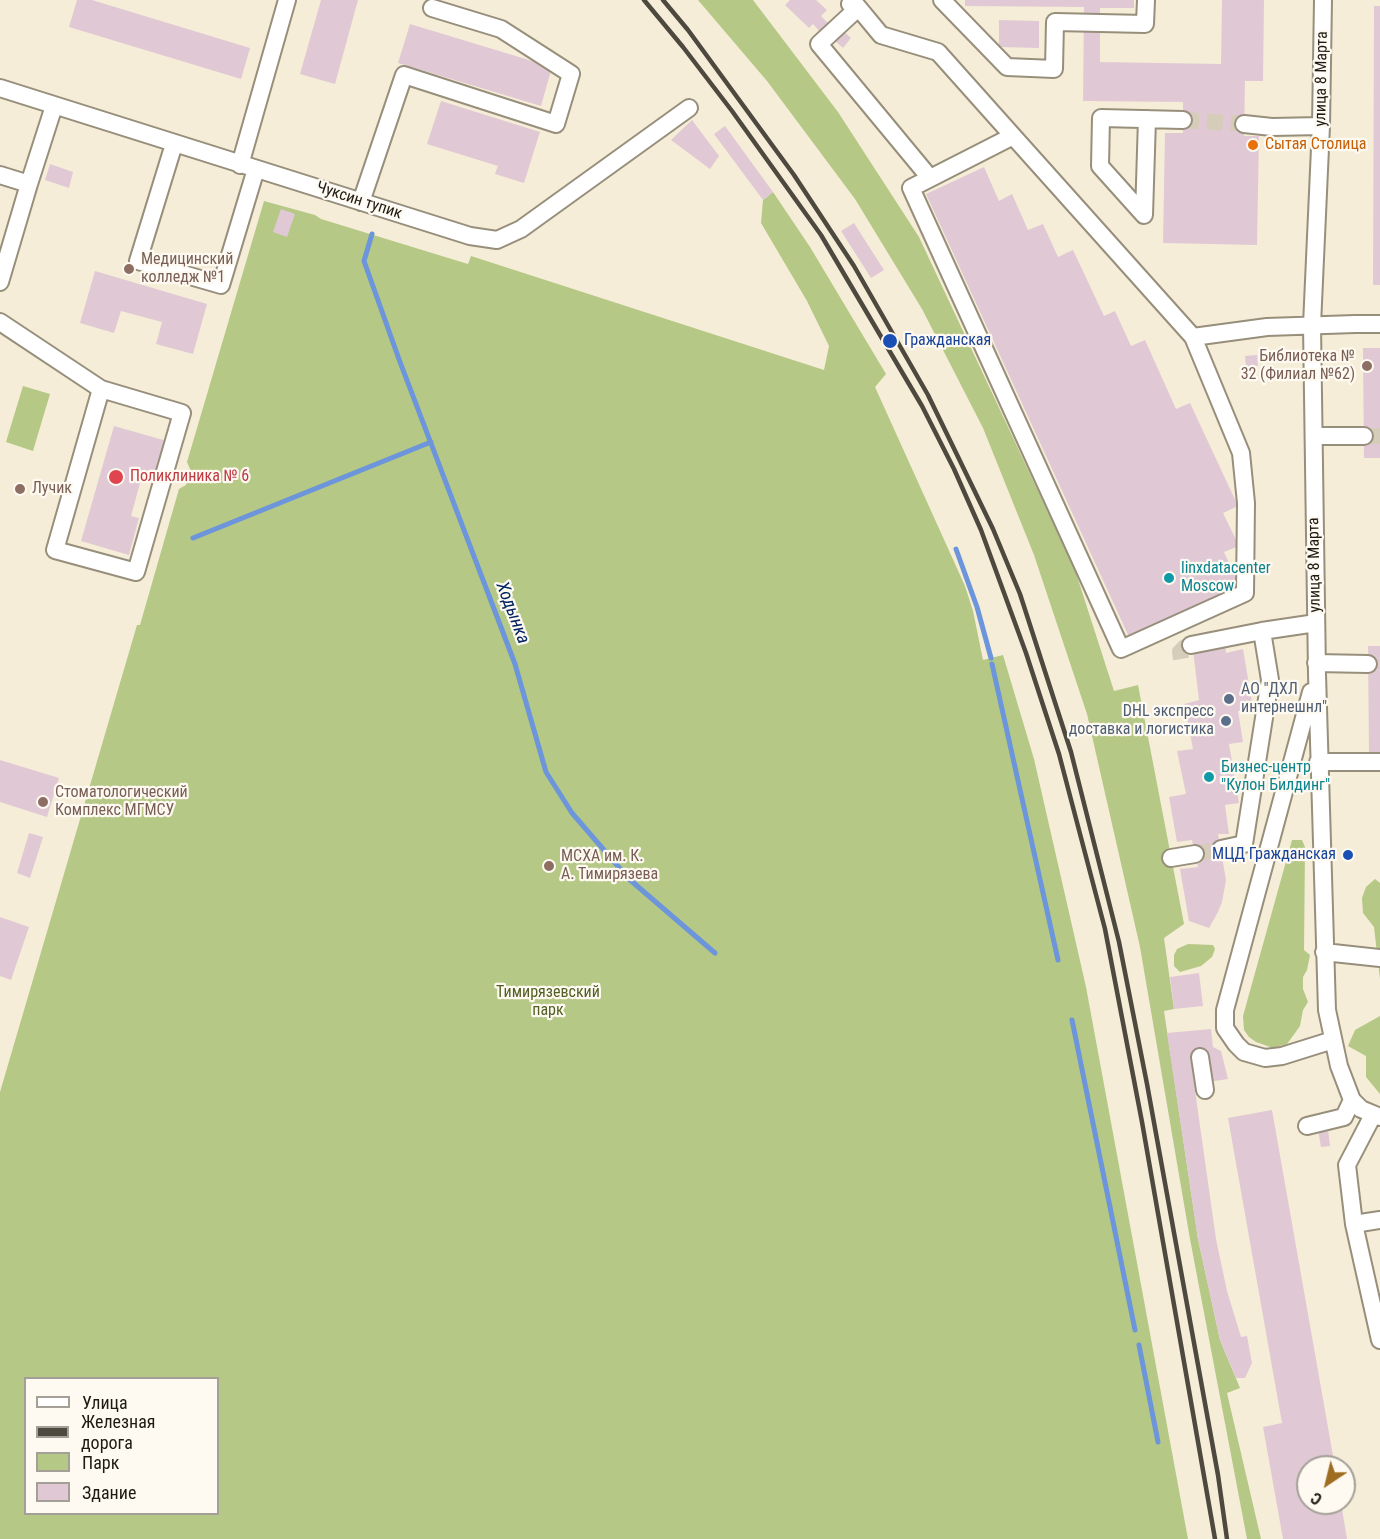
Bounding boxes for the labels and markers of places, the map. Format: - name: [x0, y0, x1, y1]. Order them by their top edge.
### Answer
- place label: Сытая Столица: [1265, 135, 1367, 155]
- marker: Сытая Столица: [1246, 138, 1260, 152]
- place label: Медицинский колледж №1: [141, 250, 233, 288]
- marker: Медицинский колледж №1: [122, 262, 136, 276]
- place label: Гражданская: [904, 331, 991, 351]
- marker: Гражданская: [881, 332, 899, 350]
- place label: Библиотека № 32 (Филиал №62): [1241, 347, 1355, 385]
- marker: Библиотека № 32 (Филиал №62): [1360, 359, 1374, 373]
- place label: Поликлиника № 6: [130, 467, 249, 487]
- marker: Поликлиника № 6: [107, 468, 125, 486]
- place label: Лучик: [32, 479, 72, 499]
- marker: Лучик: [13, 482, 27, 496]
- place label: linxdatacenter Moscow: [1181, 559, 1271, 597]
- marker: linxdatacenter Moscow: [1162, 571, 1176, 585]
- place label: АО "ДХЛ интернешнл": [1241, 680, 1327, 718]
- marker: АО "ДХЛ интернешнл": [1222, 692, 1236, 706]
- place label: DHL экспресс доставка и логистика: [1069, 702, 1214, 740]
- marker: DHL экспресс доставка и логистика: [1219, 714, 1233, 728]
- place label: Бизнес-центр "Кулон Билдинг": [1221, 758, 1330, 796]
- marker: Бизнес-центр "Кулон Билдинг": [1202, 770, 1216, 784]
- place label: Стоматологический Комплекс МГМСУ: [55, 783, 188, 821]
- marker: Стоматологический Комплекс МГМСУ: [36, 795, 50, 809]
- place label: МЦД Гражданская: [1212, 845, 1336, 865]
- place label: МСХА им. К. А. Тимирязева: [561, 847, 658, 885]
- marker: МЦД Гражданская: [1341, 848, 1355, 862]
- marker: МСХА им. К. А. Тимирязева: [542, 859, 556, 873]

